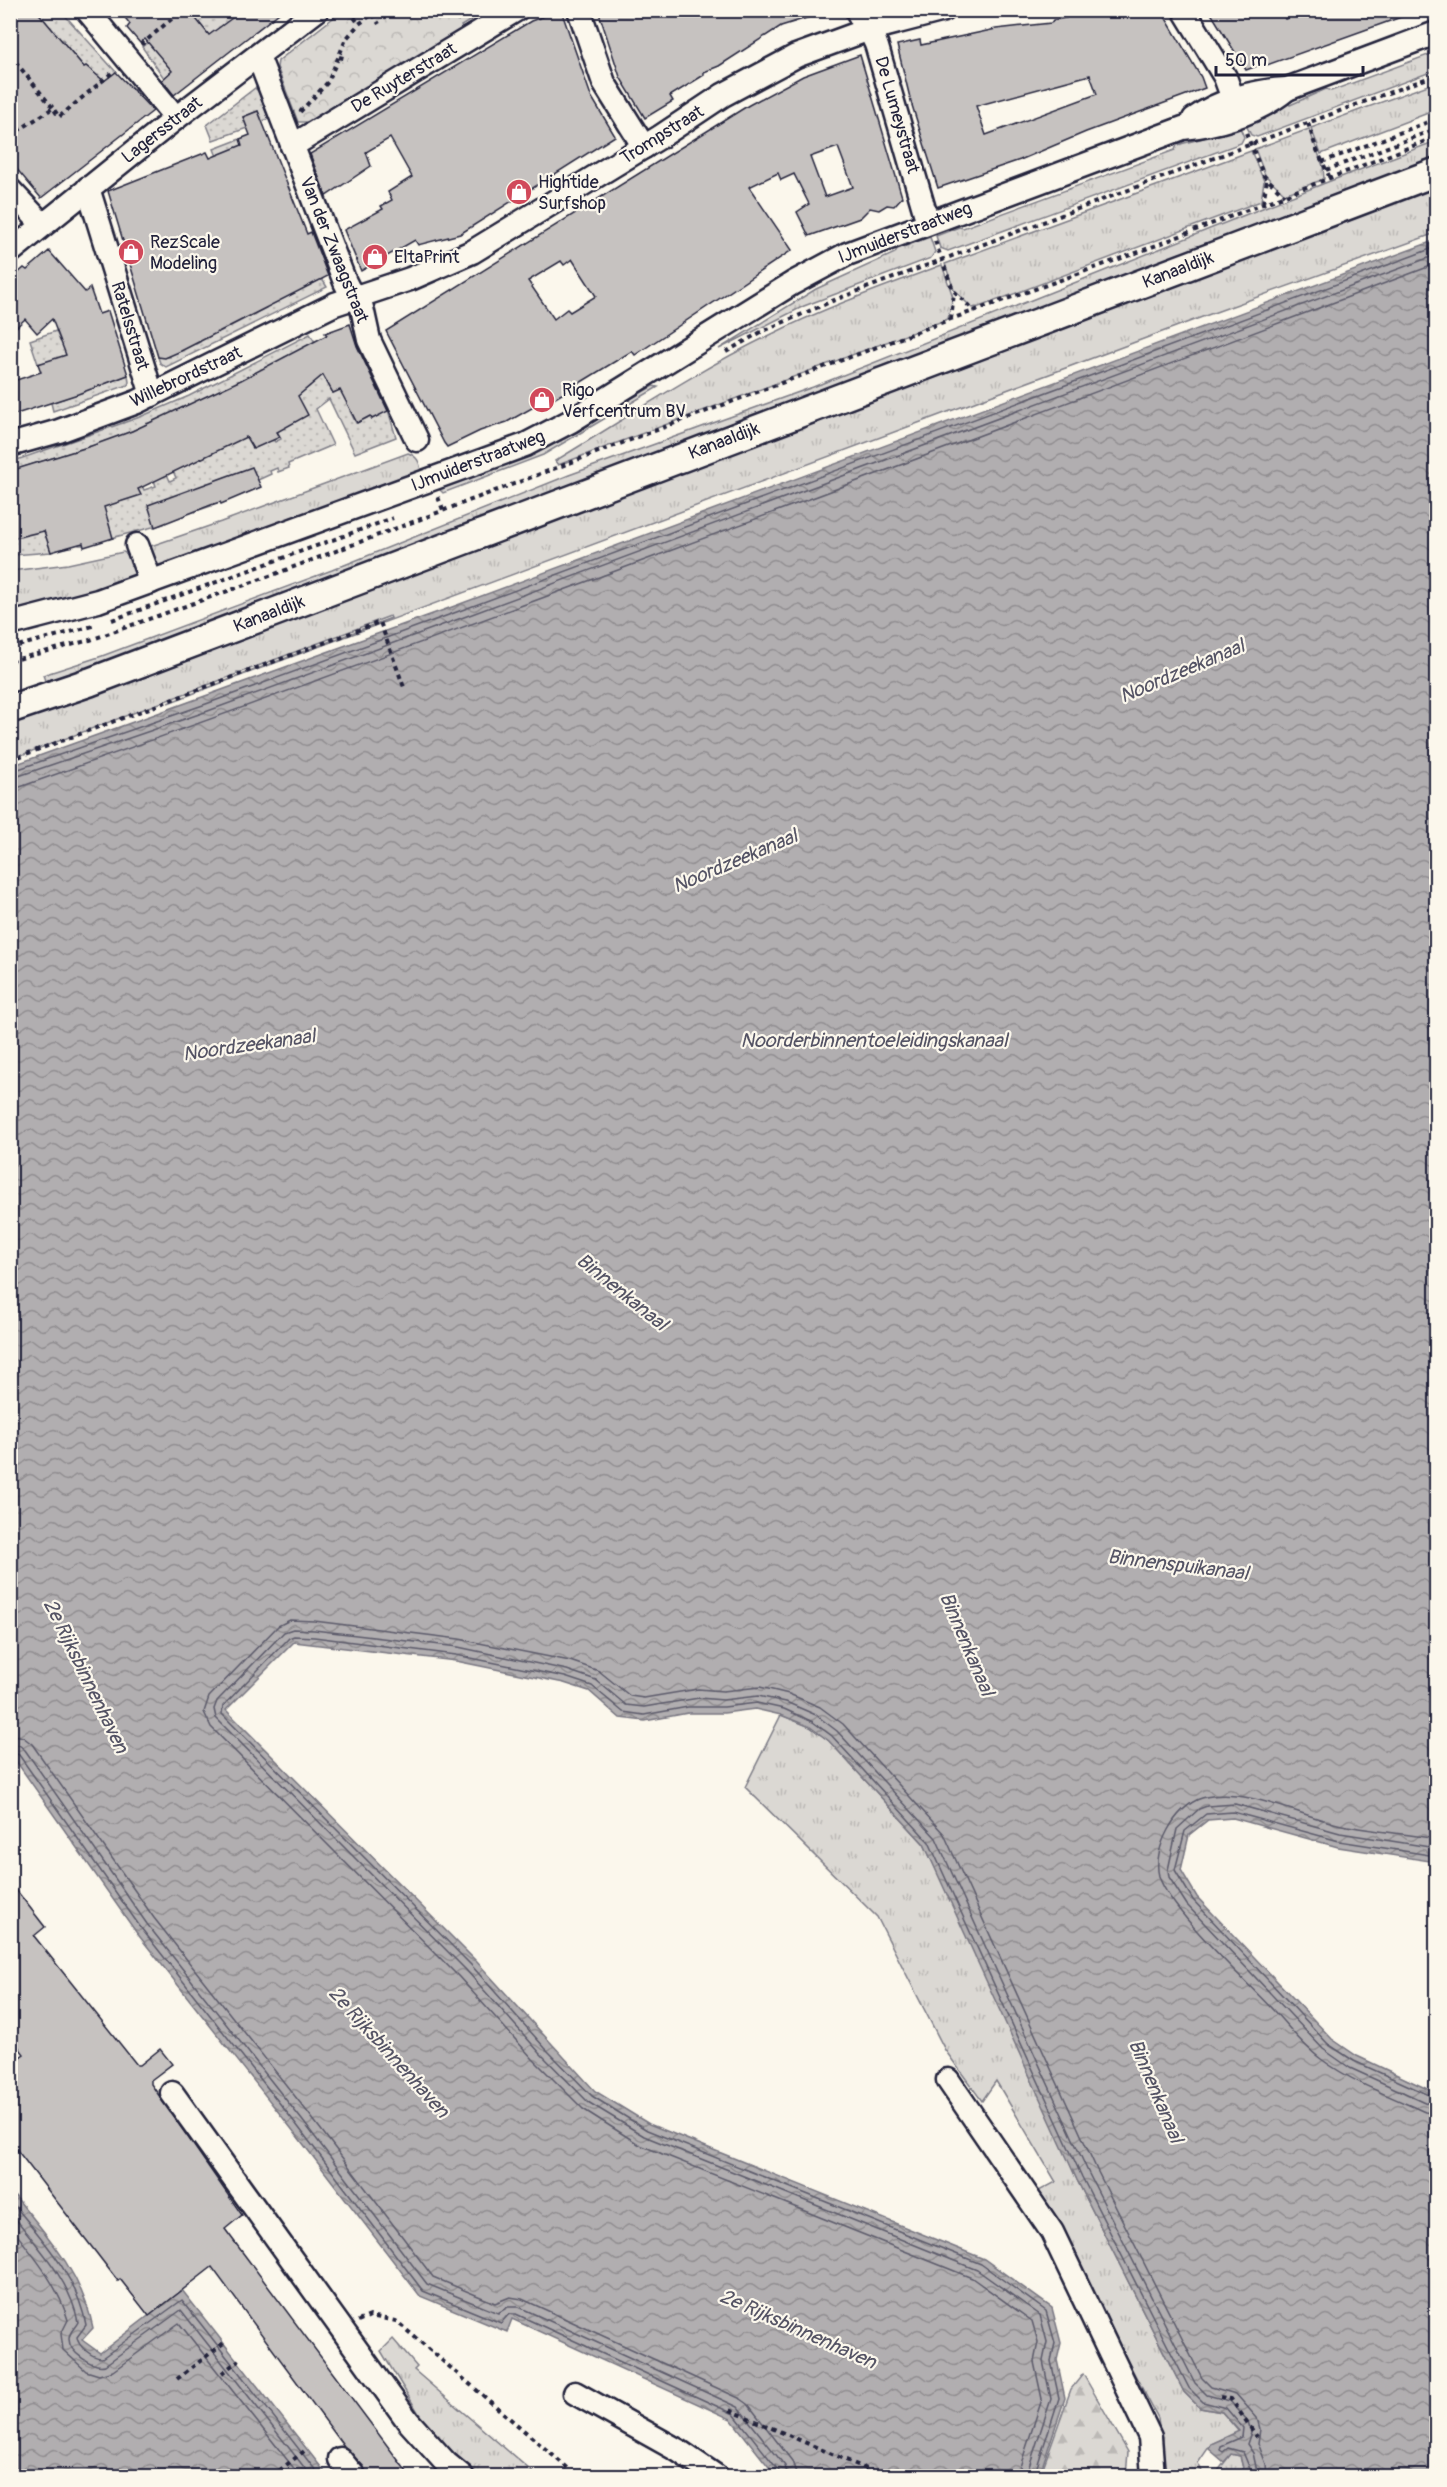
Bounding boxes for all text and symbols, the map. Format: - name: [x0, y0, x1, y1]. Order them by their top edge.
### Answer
- street label: De Ruyterstraat: [347, 37, 462, 118]
- scale bar: [1216, 39, 1363, 77]
- text: 50 m: [1225, 49, 1267, 72]
- street label: De Lumeystraat: [869, 54, 925, 177]
- street label: Lagersstraat: [117, 91, 208, 169]
- street label: Trompstraat: [616, 100, 709, 170]
- place label: Hightide Surfshop: [538, 171, 606, 215]
- street label: Van der Zwaagstraat: [294, 173, 374, 327]
- shop icon: Hightide Surfshop: [504, 177, 534, 207]
- street label: IJmuiderstraatweg: [835, 197, 975, 269]
- place label: RezScale Modeling: [150, 231, 220, 275]
- shop icon: RezScale Modeling: [116, 237, 146, 267]
- shop icon: EltaPrint: [360, 242, 390, 272]
- place label: EltaPrint: [394, 246, 460, 269]
- street label: Kanaaldijk: [1139, 246, 1217, 294]
- street label: Ratelsstraat: [106, 279, 155, 374]
- street label: Willebrordstraat: [126, 341, 246, 413]
- place label: Rigo Verfcentrum BV: [562, 379, 686, 423]
- shop icon: Rigo Verfcentrum BV: [527, 385, 557, 415]
- street label: Kanaaldijk: [685, 417, 763, 465]
- street label: IJmuiderstraatweg: [408, 425, 548, 497]
- street label: Kanaaldijk: [230, 590, 308, 638]
- water label: Noordzeekanaal: [1116, 633, 1250, 709]
- water label: Noordzeekanaal: [669, 823, 803, 899]
- water label: Noordzeekanaal: [181, 1023, 319, 1067]
- water label: Noorderbinnentoeleidingskanaal: [740, 1028, 1010, 1053]
- water label: Binnenkanaal: [571, 1248, 674, 1338]
- water label: Binnenspuikanaal: [1106, 1544, 1252, 1586]
- water label: Binnenkanaal: [934, 1589, 1001, 1701]
- water label: 2e Rijksbinnenhaven: [38, 1595, 135, 1759]
- water label: 2e Rijksbinnenhaven: [323, 1981, 456, 2124]
- water label: Binnenkanaal: [1123, 2036, 1190, 2148]
- water label: 2e Rijksbinnenhaven: [716, 2283, 881, 2375]

